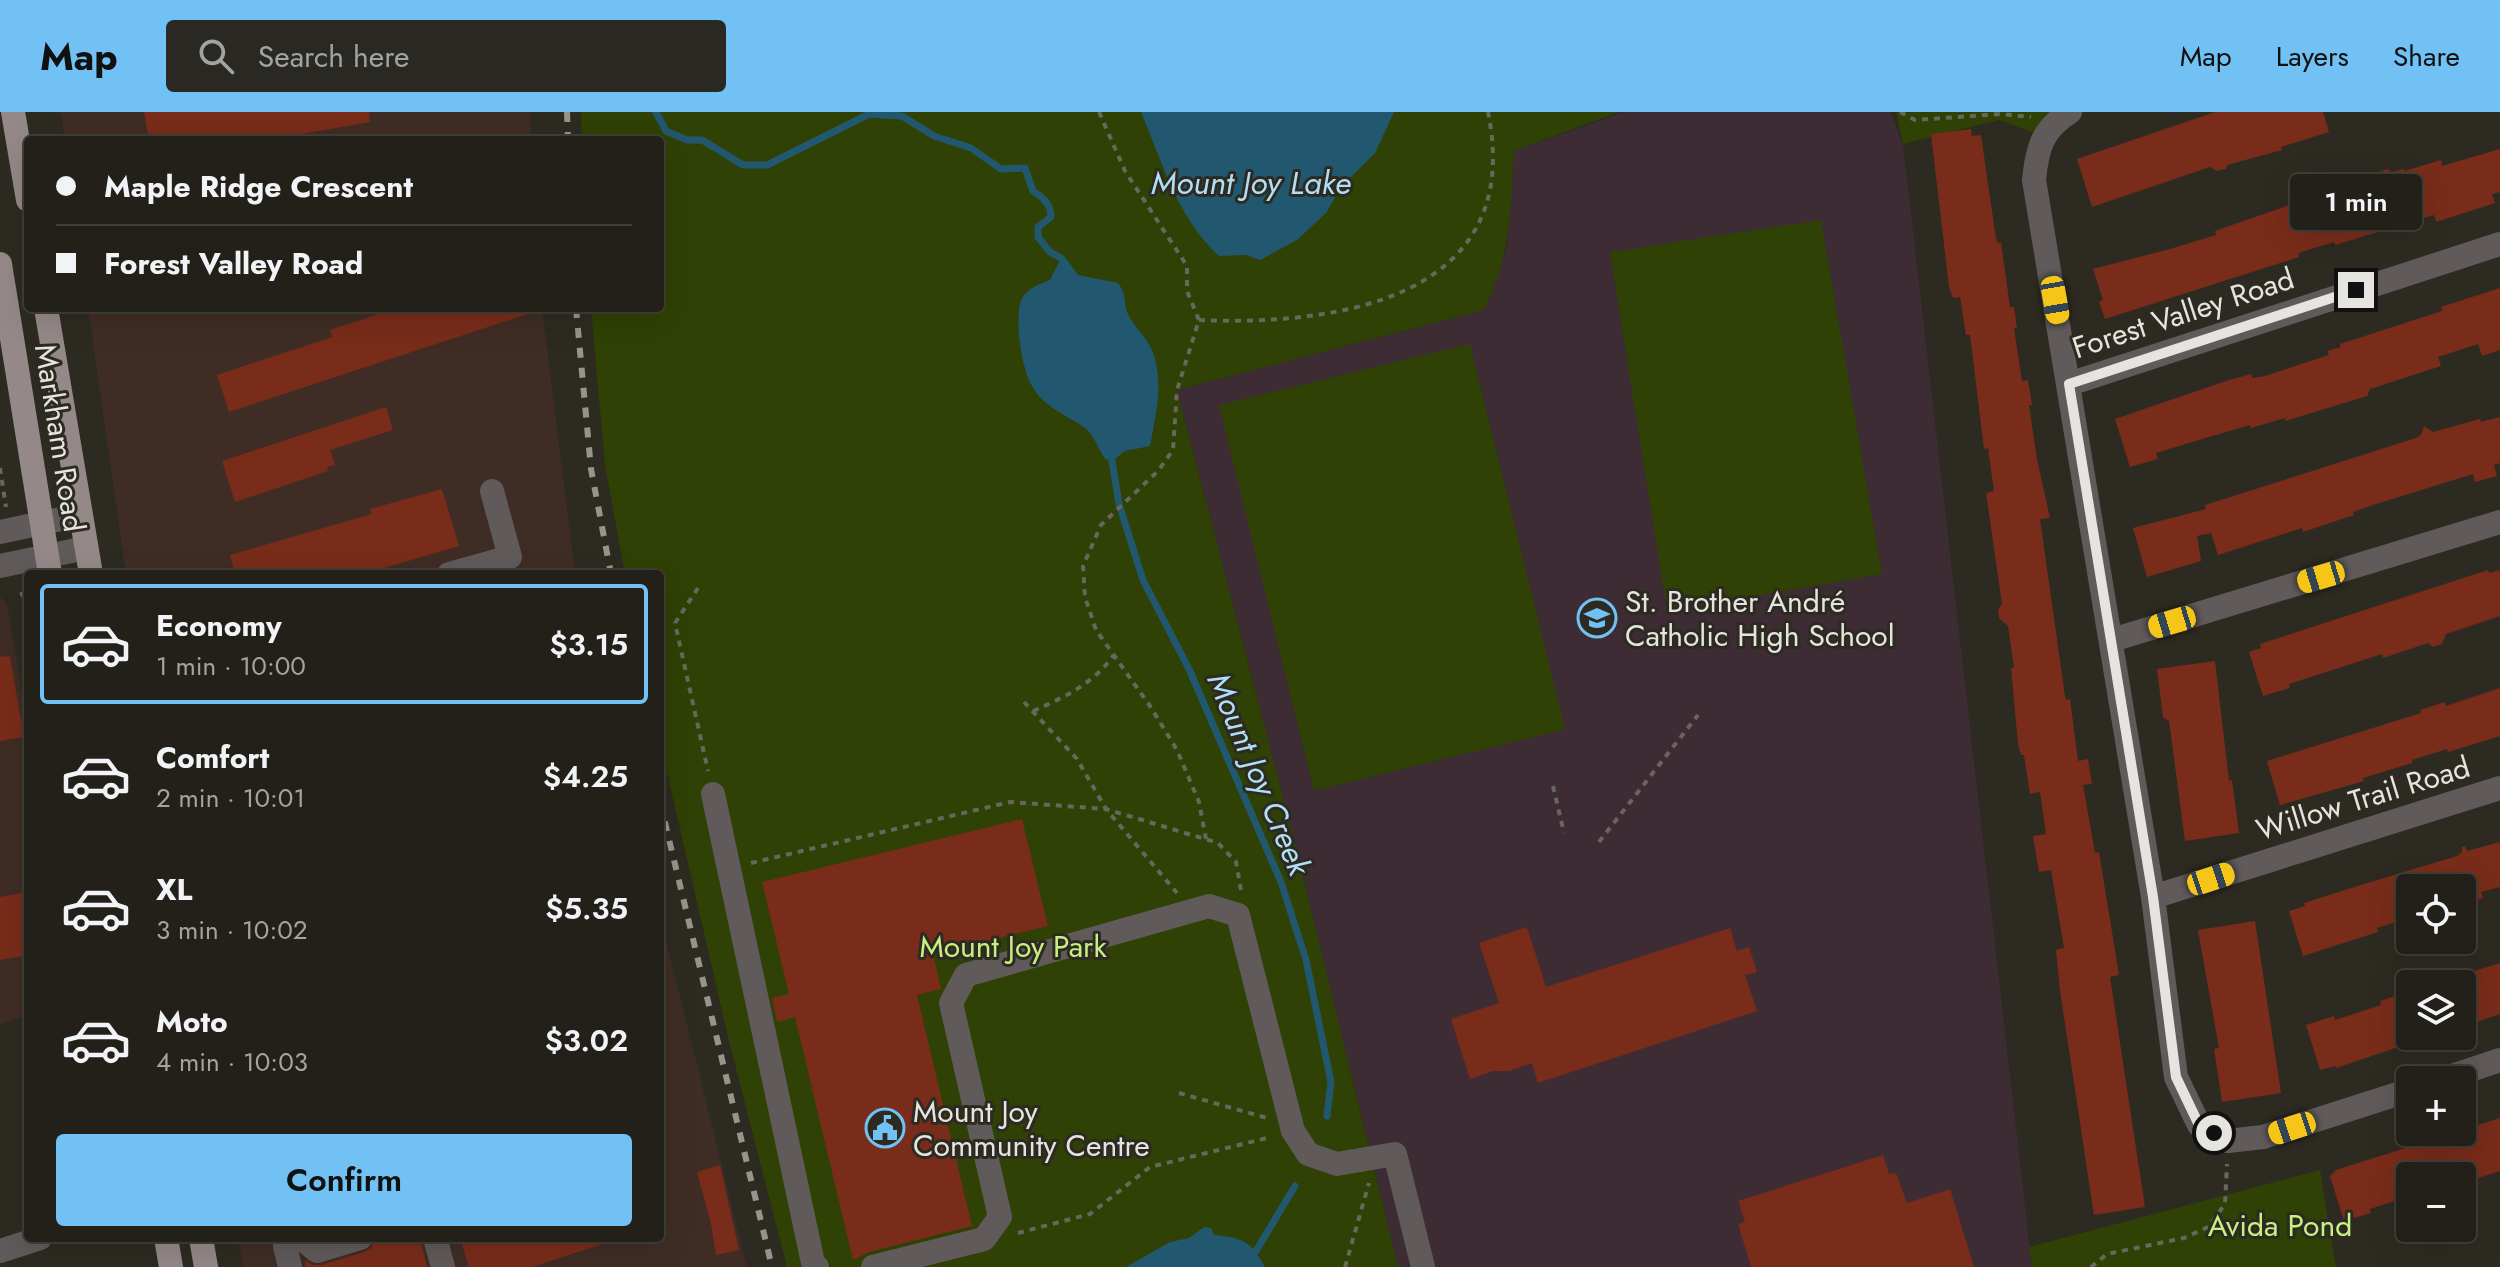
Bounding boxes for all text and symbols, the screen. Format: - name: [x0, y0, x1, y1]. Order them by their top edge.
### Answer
- search box: [166, 20, 726, 92]
- text: Map: [40, 29, 118, 84]
- icon: search: [194, 34, 238, 78]
- text: Search here: [258, 35, 410, 78]
- text: Map: [2180, 36, 2232, 77]
- text: Layers: [2276, 36, 2349, 77]
- text: Share: [2393, 36, 2460, 77]
- water label: Mount Joy Lake: [1151, 160, 1351, 206]
- text: Maple Ridge Crescent: [104, 165, 413, 208]
- callout: 1 min: [2290, 174, 2422, 230]
- text: 1 min: [2324, 183, 2388, 221]
- text: Forest Valley Road: [104, 242, 363, 285]
- street label: Forest Valley Road: [2067, 257, 2299, 369]
- route end: [2338, 272, 2374, 308]
- car: [2039, 274, 2071, 326]
- street label: Markham Road: [24, 341, 96, 535]
- car: [2295, 559, 2347, 595]
- place label: St. Brother André Catholic High School: [1625, 580, 1895, 657]
- school or university icon: St. Brother André Catholic High School: [1576, 597, 1618, 639]
- text: Economy: [156, 604, 282, 647]
- car: [2146, 604, 2198, 640]
- icon: car: [60, 608, 132, 680]
- text: $3.15: [549, 623, 628, 666]
- text: 1 min · 10:00: [156, 647, 306, 685]
- water label: Mount Joy Creek: [1196, 666, 1323, 884]
- text: Comfort: [156, 736, 269, 779]
- icon: car: [60, 740, 132, 812]
- street label: Willow Trail Road: [2251, 745, 2475, 851]
- text: $4.25: [543, 755, 628, 798]
- text: 2 min · 10:01: [156, 779, 305, 817]
- car: [2184, 860, 2238, 898]
- text: XL: [156, 868, 192, 911]
- icon: car: [60, 872, 132, 944]
- map controls: [2396, 874, 2476, 1242]
- button: locate: [2396, 874, 2476, 954]
- text: $5.35: [545, 887, 628, 930]
- text: 3 min · 10:02: [156, 911, 308, 949]
- park label: Mount Joy Park: [919, 925, 1107, 968]
- button: layers: [2396, 970, 2476, 1050]
- text: Moto: [156, 1000, 228, 1043]
- icon: car: [60, 1004, 132, 1076]
- text: $3.02: [545, 1019, 628, 1062]
- text: 4 min · 10:03: [156, 1043, 308, 1081]
- button: +: [2396, 1066, 2476, 1146]
- place label: Mount Joy Community Centre: [913, 1090, 1150, 1167]
- public building icon: Mount Joy Community Centre: [864, 1107, 906, 1149]
- car: [2265, 1109, 2319, 1147]
- route start: [2196, 1115, 2232, 1151]
- button: Confirm: [56, 1134, 632, 1226]
- button: −: [2396, 1162, 2476, 1242]
- park label: Avida Pond: [2208, 1204, 2352, 1247]

